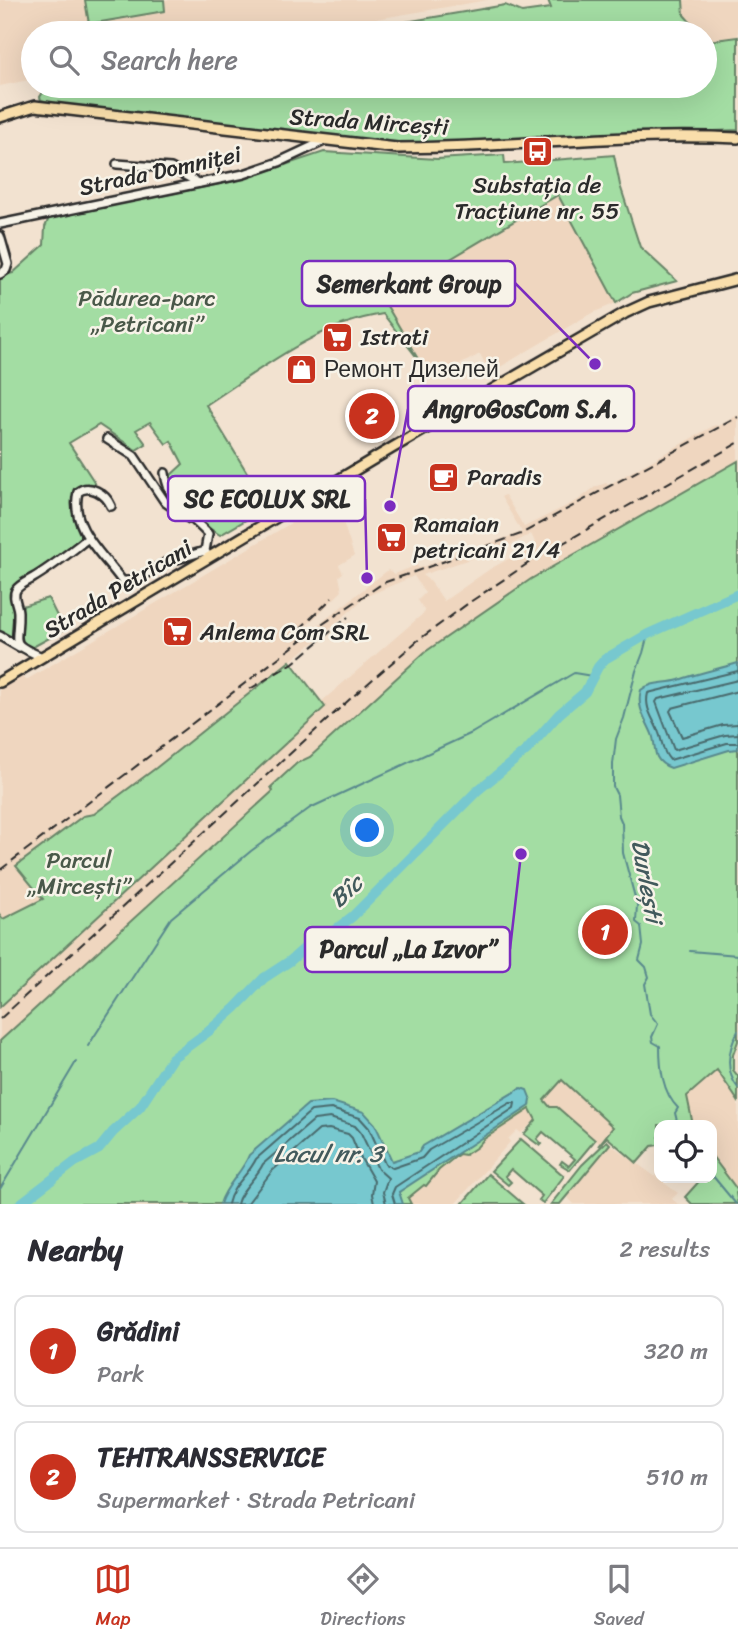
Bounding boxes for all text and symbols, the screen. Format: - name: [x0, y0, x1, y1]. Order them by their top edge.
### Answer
- search box: [21, 21, 717, 98]
- text: Search here: [101, 37, 238, 83]
- icon: search: [45, 41, 83, 79]
- street label: Strada Mircești: [288, 96, 450, 148]
- street label: Strada Domniței: [75, 134, 246, 208]
- bus stop icon: Substația de Tracțiune nr. 55: [520, 134, 554, 168]
- place label: Substația de Tracțiune nr. 55: [454, 165, 620, 232]
- callout: Semerkant Group: [302, 261, 515, 306]
- text: Semerkant Group: [316, 263, 502, 305]
- park label: Pădurea-parc „Petricani”: [78, 278, 216, 345]
- place label: Istrati: [360, 317, 429, 358]
- supermarket icon: Istrati: [321, 320, 355, 354]
- place label: Ремонт Дизелей: [324, 349, 499, 390]
- shop icon: Ремонт Дизелей: [284, 352, 318, 386]
- callout: AngroGosCom S.A.: [408, 386, 634, 431]
- text: AngroGosCom S.A.: [422, 388, 619, 430]
- pin: 2: [349, 390, 395, 442]
- place label: Paradis: [467, 457, 542, 498]
- cafe icon: Paradis: [427, 460, 461, 494]
- callout: SC ECOLUX SRL: [168, 476, 365, 521]
- text: SC ECOLUX SRL: [183, 478, 351, 520]
- place label: Ramaian petricani 21/4: [413, 504, 560, 571]
- supermarket icon: Ramaian petricani 21/4: [374, 520, 408, 554]
- street label: Strada Petricani: [36, 528, 201, 650]
- place label: Anlema Com SRL: [199, 612, 370, 653]
- supermarket icon: Anlema Com SRL: [160, 615, 194, 649]
- your location: [350, 813, 384, 847]
- water label: Durlești: [619, 836, 676, 930]
- park label: Parcul „Mircești”: [27, 840, 133, 907]
- water label: Bîc: [319, 862, 375, 918]
- pin: 1: [582, 906, 628, 958]
- callout: Parcul „La Izvor”: [305, 927, 510, 972]
- text: Parcul „La Izvor”: [320, 928, 499, 970]
- map controls: [654, 1120, 717, 1183]
- button: locate: [654, 1120, 717, 1183]
- water label: Lacul nr. 3: [274, 1133, 386, 1175]
- text: Nearby: [28, 1223, 123, 1277]
- text: 2 results: [619, 1229, 710, 1270]
- text: Grădini: [97, 1308, 179, 1354]
- text: 1: [48, 1331, 58, 1372]
- text: 320 m: [644, 1331, 708, 1372]
- text: Park: [97, 1354, 144, 1395]
- text: TEHTRANSSERVICE: [97, 1434, 325, 1480]
- text: 2: [46, 1457, 60, 1498]
- text: 510 m: [646, 1457, 708, 1498]
- text: Supermarket · Strada Petricani: [97, 1480, 415, 1521]
- tab: Map: [94, 1560, 132, 1635]
- tab: Directions: [320, 1560, 406, 1635]
- tab: Saved: [594, 1560, 644, 1635]

